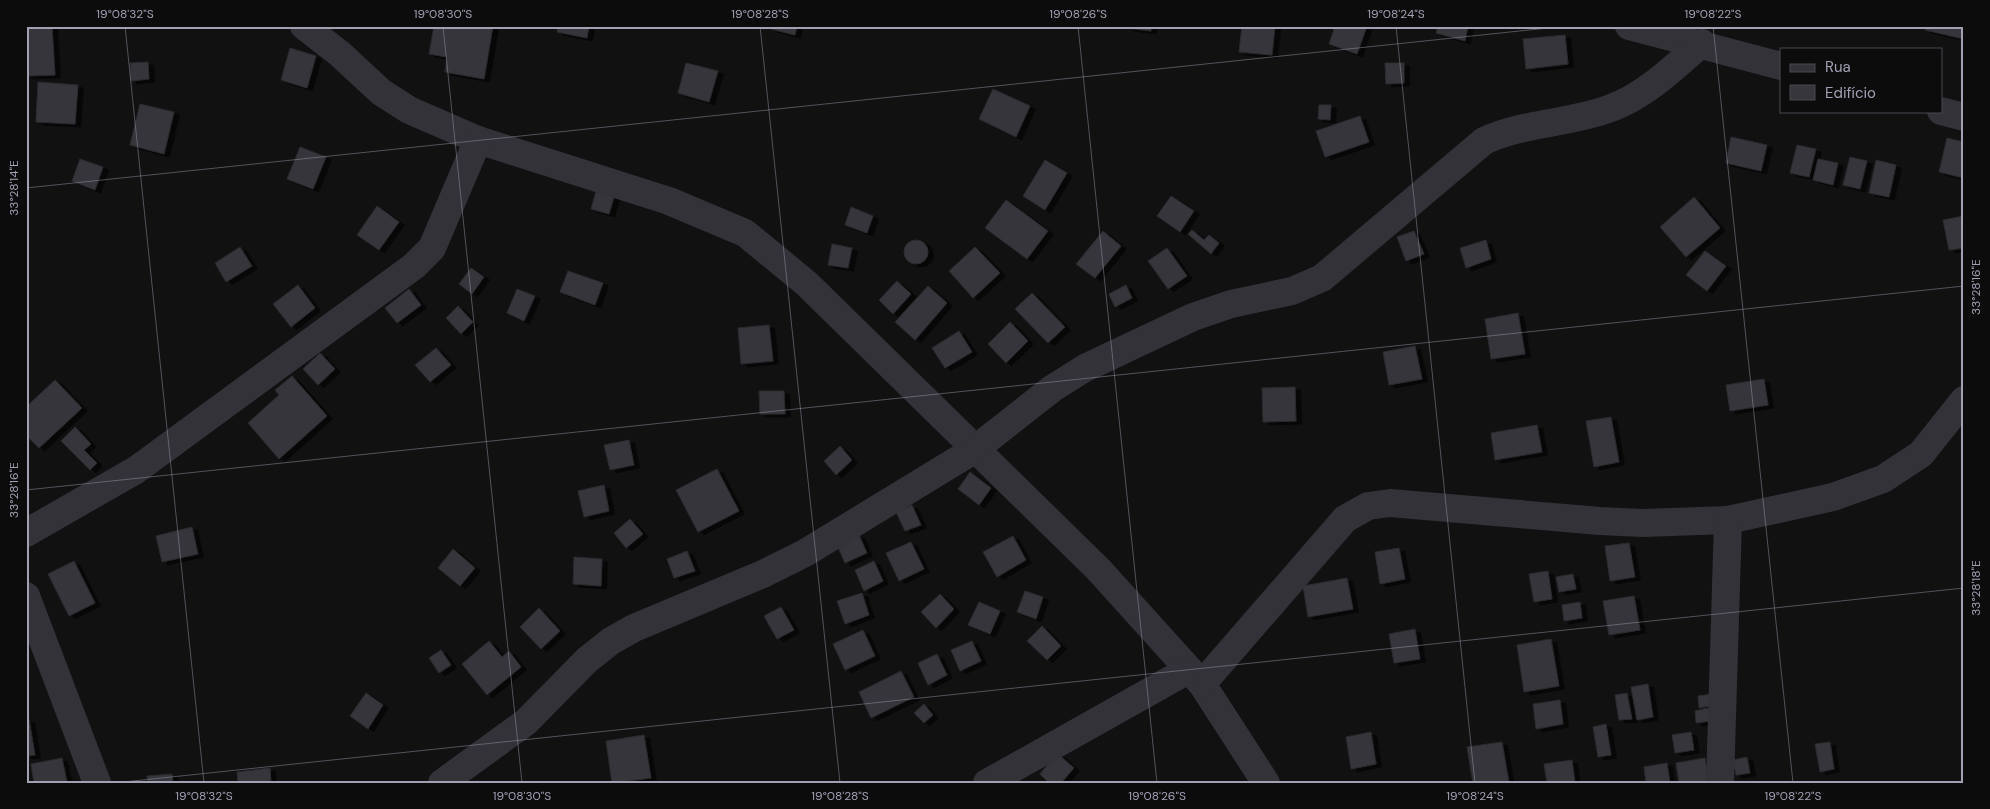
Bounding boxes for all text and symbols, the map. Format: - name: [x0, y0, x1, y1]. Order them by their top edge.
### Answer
- text: 19°08'32"S: [96, 6, 154, 22]
- text: 19°08'30"S: [414, 6, 472, 22]
- text: 19°08'28"S: [731, 6, 789, 22]
- text: 19°08'26"S: [1049, 6, 1107, 22]
- text: 19°08'24"S: [1367, 6, 1425, 22]
- text: 19°08'22"S: [1684, 6, 1742, 22]
- legend: [1780, 48, 1942, 112]
- text: Rua: [1825, 57, 1851, 77]
- text: Edifício: [1825, 83, 1876, 103]
- text: 33°28'14"E: [6, 160, 22, 216]
- text: 33°28'16"E: [1968, 259, 1984, 315]
- text: 33°28'16"E: [6, 462, 22, 518]
- text: 33°28'18"E: [1968, 560, 1984, 616]
- text: 19°08'32"S: [175, 788, 233, 804]
- text: 19°08'30"S: [493, 788, 551, 804]
- text: 19°08'28"S: [811, 788, 869, 804]
- text: 19°08'26"S: [1128, 788, 1186, 804]
- text: 19°08'24"S: [1446, 788, 1504, 804]
- text: 19°08'22"S: [1764, 788, 1822, 804]

